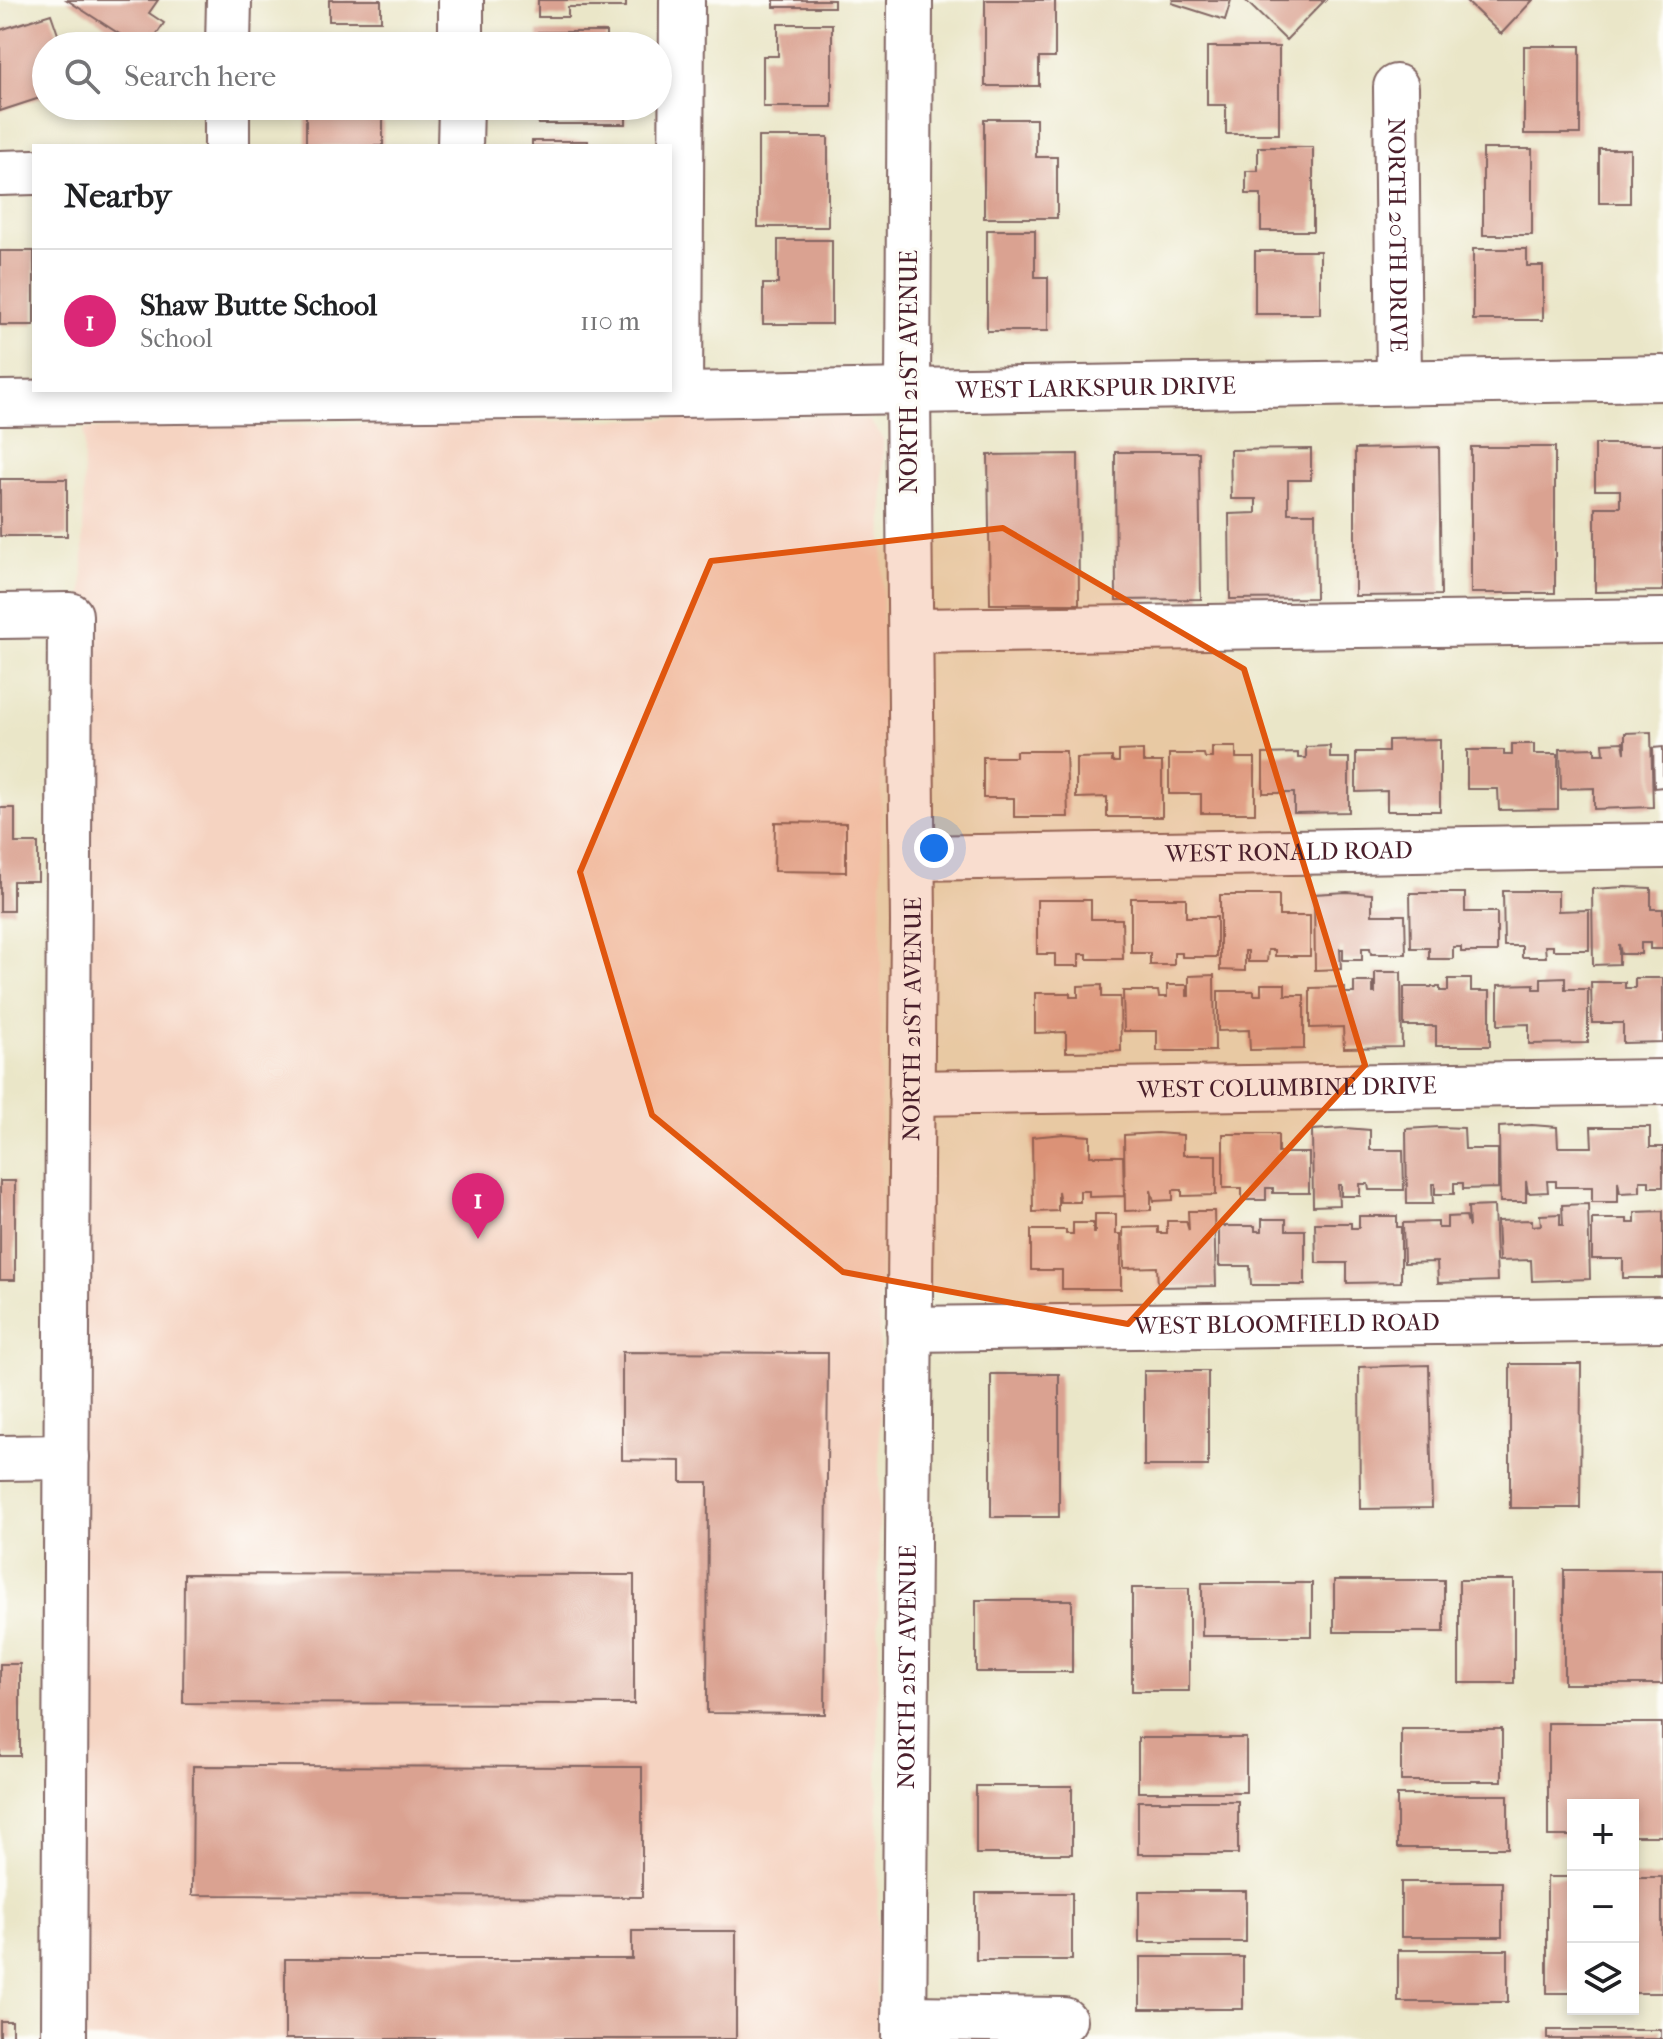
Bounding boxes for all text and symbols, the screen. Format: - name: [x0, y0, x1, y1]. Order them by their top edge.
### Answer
- search box: [32, 32, 672, 120]
- icon: search: [60, 54, 104, 98]
- text: Search here: [124, 59, 276, 94]
- street label: NORTH 20TH DRIVE: [1382, 117, 1413, 353]
- text: Nearby: [64, 176, 171, 216]
- street label: NORTH 21ST AVENUE: [895, 250, 923, 494]
- text: Shaw Butte School: [140, 288, 377, 323]
- text: 1: [85, 306, 95, 337]
- text: 110 m: [580, 306, 640, 337]
- text: School: [140, 323, 213, 354]
- street label: WEST LARKSPUR DRIVE: [954, 371, 1236, 404]
- your location: [914, 828, 954, 868]
- street label: WEST RONALD ROAD: [1164, 836, 1413, 868]
- street label: NORTH 21ST AVENUE: [897, 897, 927, 1141]
- street label: WEST COLUMBINE DRIVE: [1136, 1071, 1437, 1104]
- pin: 1: [452, 1173, 504, 1239]
- street label: WEST BLOOMFIELD ROAD: [1133, 1308, 1440, 1340]
- street label: NORTH 21ST AVENUE: [892, 1545, 922, 1789]
- map controls: [1567, 1799, 1639, 2015]
- button: +: [1567, 1799, 1639, 1871]
- button: −: [1567, 1871, 1639, 1943]
- button: layers: [1567, 1943, 1639, 2015]

